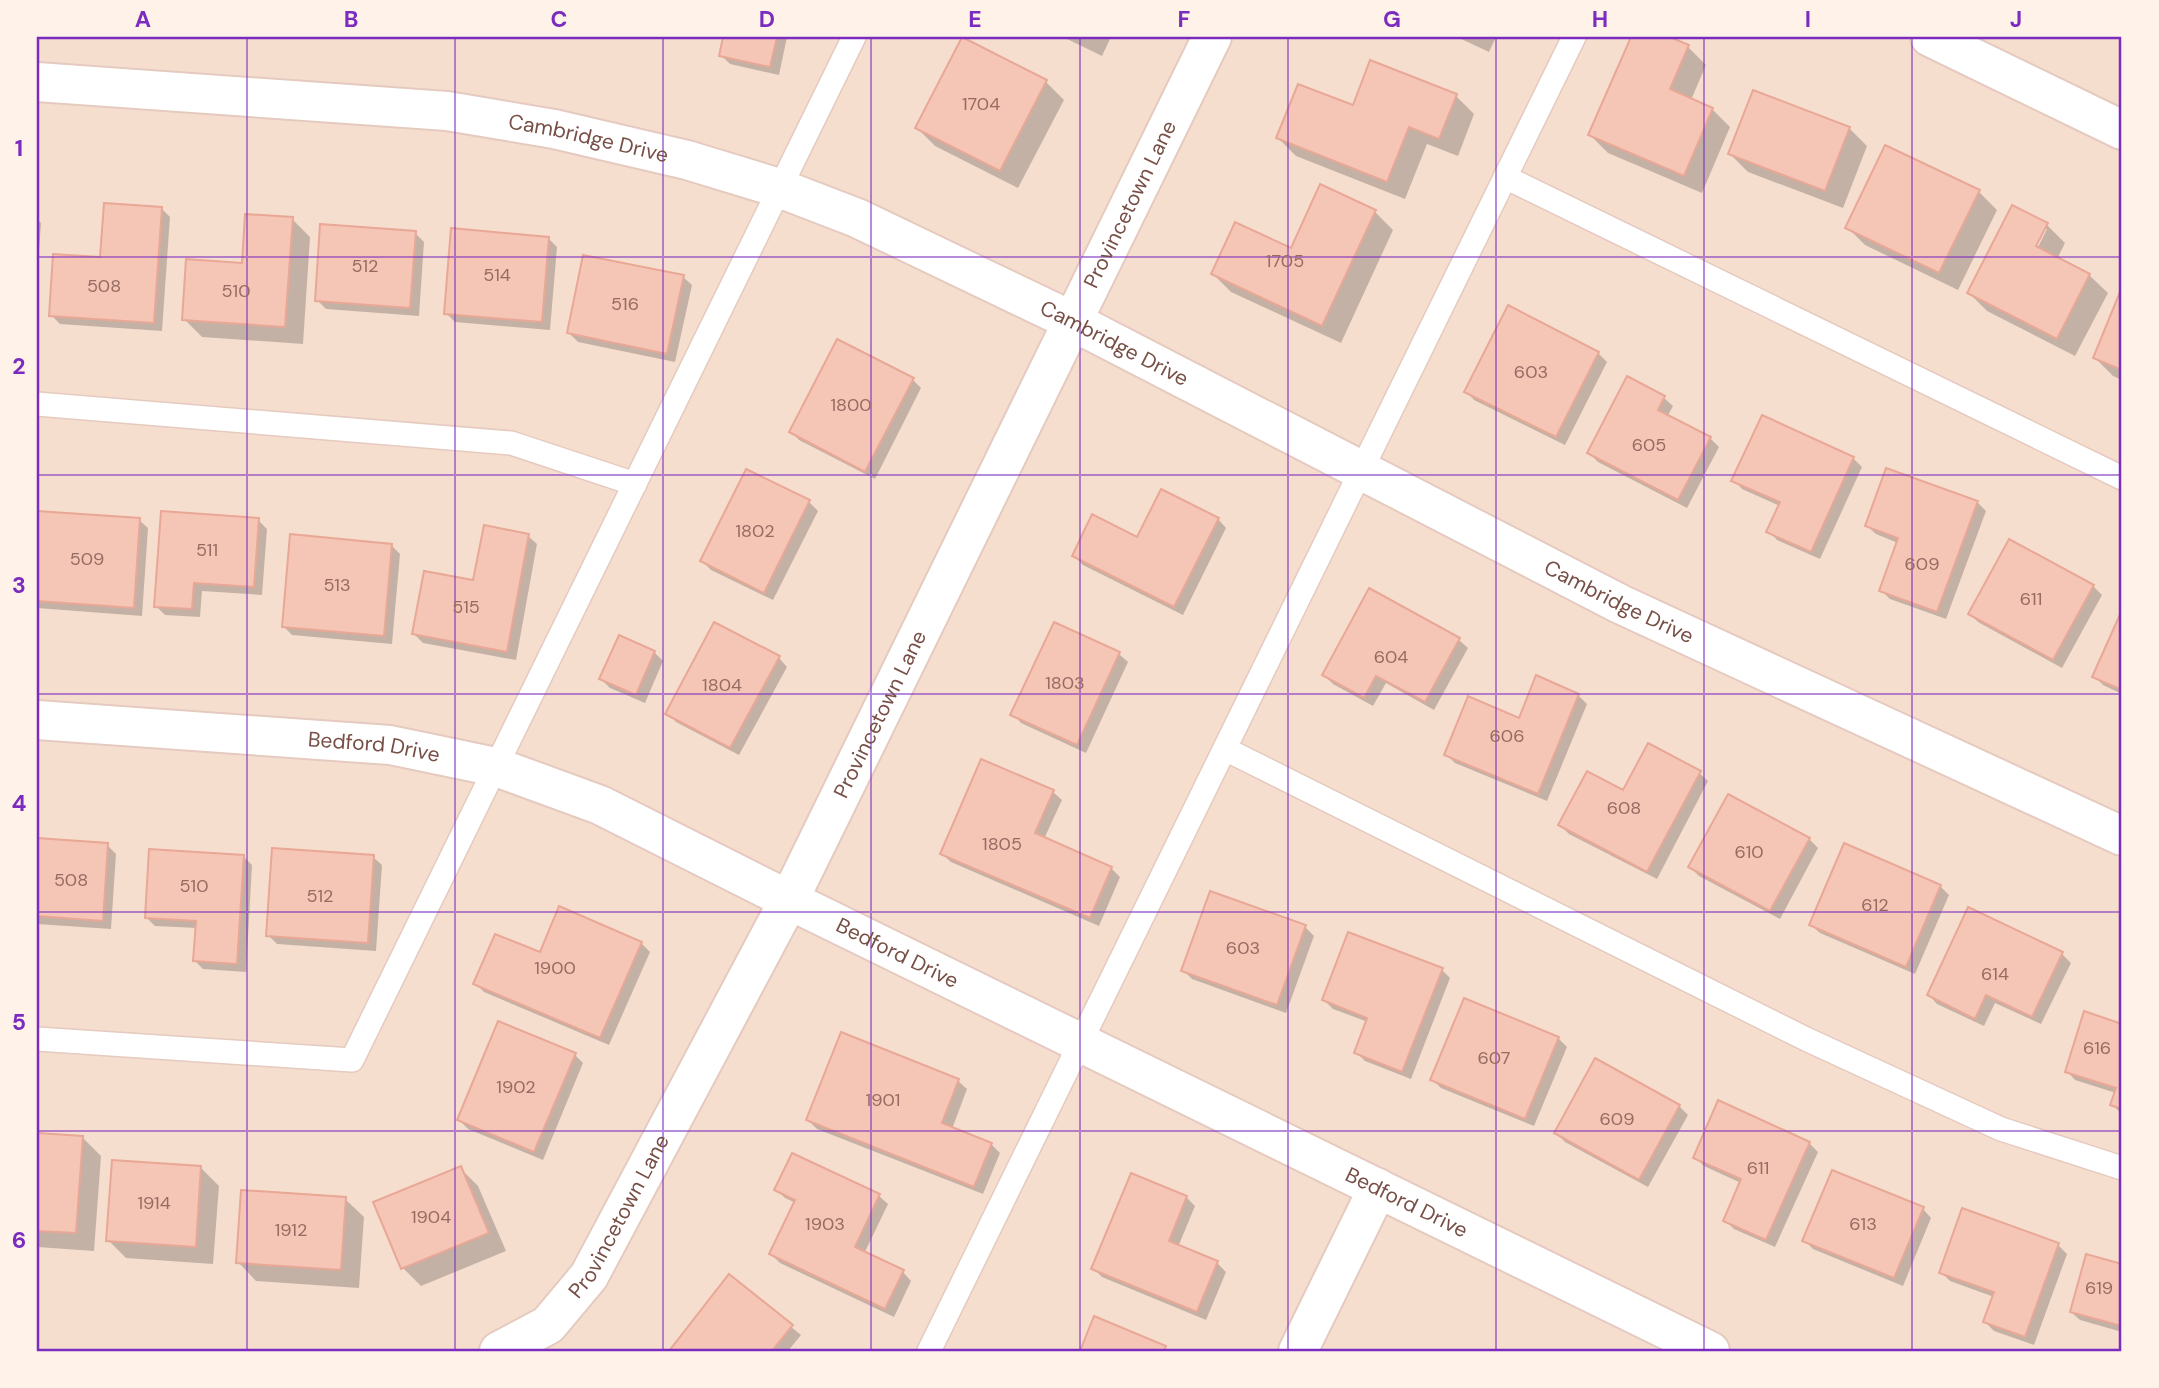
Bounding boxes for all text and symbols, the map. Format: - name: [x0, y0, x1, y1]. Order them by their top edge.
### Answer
- text: A: [135, 4, 151, 34]
- text: B: [344, 4, 358, 34]
- text: C: [551, 4, 567, 34]
- text: D: [759, 4, 775, 34]
- text: E: [968, 4, 982, 34]
- text: F: [1178, 4, 1191, 34]
- text: G: [1383, 4, 1401, 34]
- text: H: [1592, 4, 1608, 34]
- text: I: [1805, 4, 1811, 34]
- text: J: [2010, 4, 2022, 34]
- house number: 1704: [962, 92, 1000, 116]
- street label: Cambridge Drive: [506, 108, 671, 169]
- street label: Provincetown Lane: [1077, 116, 1183, 293]
- text: 1: [15, 133, 23, 163]
- house number: 1705: [1266, 249, 1304, 273]
- house number: 512: [352, 254, 378, 278]
- house number: 514: [483, 263, 511, 287]
- house number: 508: [87, 274, 121, 298]
- house number: 510: [222, 279, 250, 303]
- house number: 516: [611, 292, 639, 316]
- street label: Cambridge Drive: [1036, 294, 1193, 393]
- text: 2: [12, 351, 26, 381]
- house number: 603: [1514, 360, 1548, 384]
- house number: 1800: [830, 393, 872, 417]
- house number: 605: [1632, 433, 1666, 457]
- house number: 1802: [735, 519, 775, 543]
- house number: 511: [196, 538, 218, 562]
- house number: 509: [70, 547, 104, 571]
- house number: 609: [1905, 552, 1939, 576]
- street label: Cambridge Drive: [1539, 553, 1698, 650]
- text: 3: [12, 570, 26, 600]
- house number: 513: [323, 573, 351, 597]
- house number: 611: [2020, 587, 2042, 611]
- house number: 515: [452, 595, 480, 619]
- street label: Provincetown Lane: [827, 626, 933, 803]
- house number: 604: [1374, 645, 1408, 669]
- house number: 1803: [1045, 671, 1085, 695]
- house number: 1804: [702, 673, 742, 697]
- house number: 606: [1490, 724, 1524, 748]
- street label: Bedford Drive: [307, 725, 442, 769]
- text: 4: [12, 788, 27, 818]
- house number: 608: [1607, 796, 1641, 820]
- house number: 1805: [982, 832, 1022, 856]
- house number: 610: [1734, 840, 1764, 864]
- house number: 508: [54, 868, 88, 892]
- house number: 510: [180, 874, 208, 898]
- house number: 512: [307, 884, 333, 908]
- house number: 612: [1861, 893, 1889, 917]
- street label: Bedford Drive: [831, 911, 963, 995]
- house number: 603: [1226, 936, 1260, 960]
- house number: 1900: [534, 956, 576, 980]
- house number: 614: [1981, 962, 2009, 986]
- text: 5: [12, 1007, 26, 1037]
- house number: 616: [2083, 1036, 2111, 1060]
- house number: 607: [1478, 1046, 1510, 1070]
- house number: 1902: [496, 1075, 536, 1099]
- house number: 1901: [866, 1088, 900, 1112]
- house number: 609: [1600, 1107, 1634, 1131]
- street label: Provincetown Lane: [562, 1130, 676, 1304]
- house number: 611: [1747, 1156, 1769, 1180]
- street label: Bedford Drive: [1341, 1161, 1472, 1244]
- house number: 1914: [137, 1191, 171, 1215]
- house number: 1904: [411, 1205, 451, 1229]
- house number: 1903: [805, 1212, 845, 1236]
- house number: 613: [1849, 1212, 1877, 1236]
- house number: 1912: [275, 1218, 307, 1242]
- text: 6: [12, 1225, 26, 1255]
- house number: 619: [2085, 1276, 2113, 1300]

